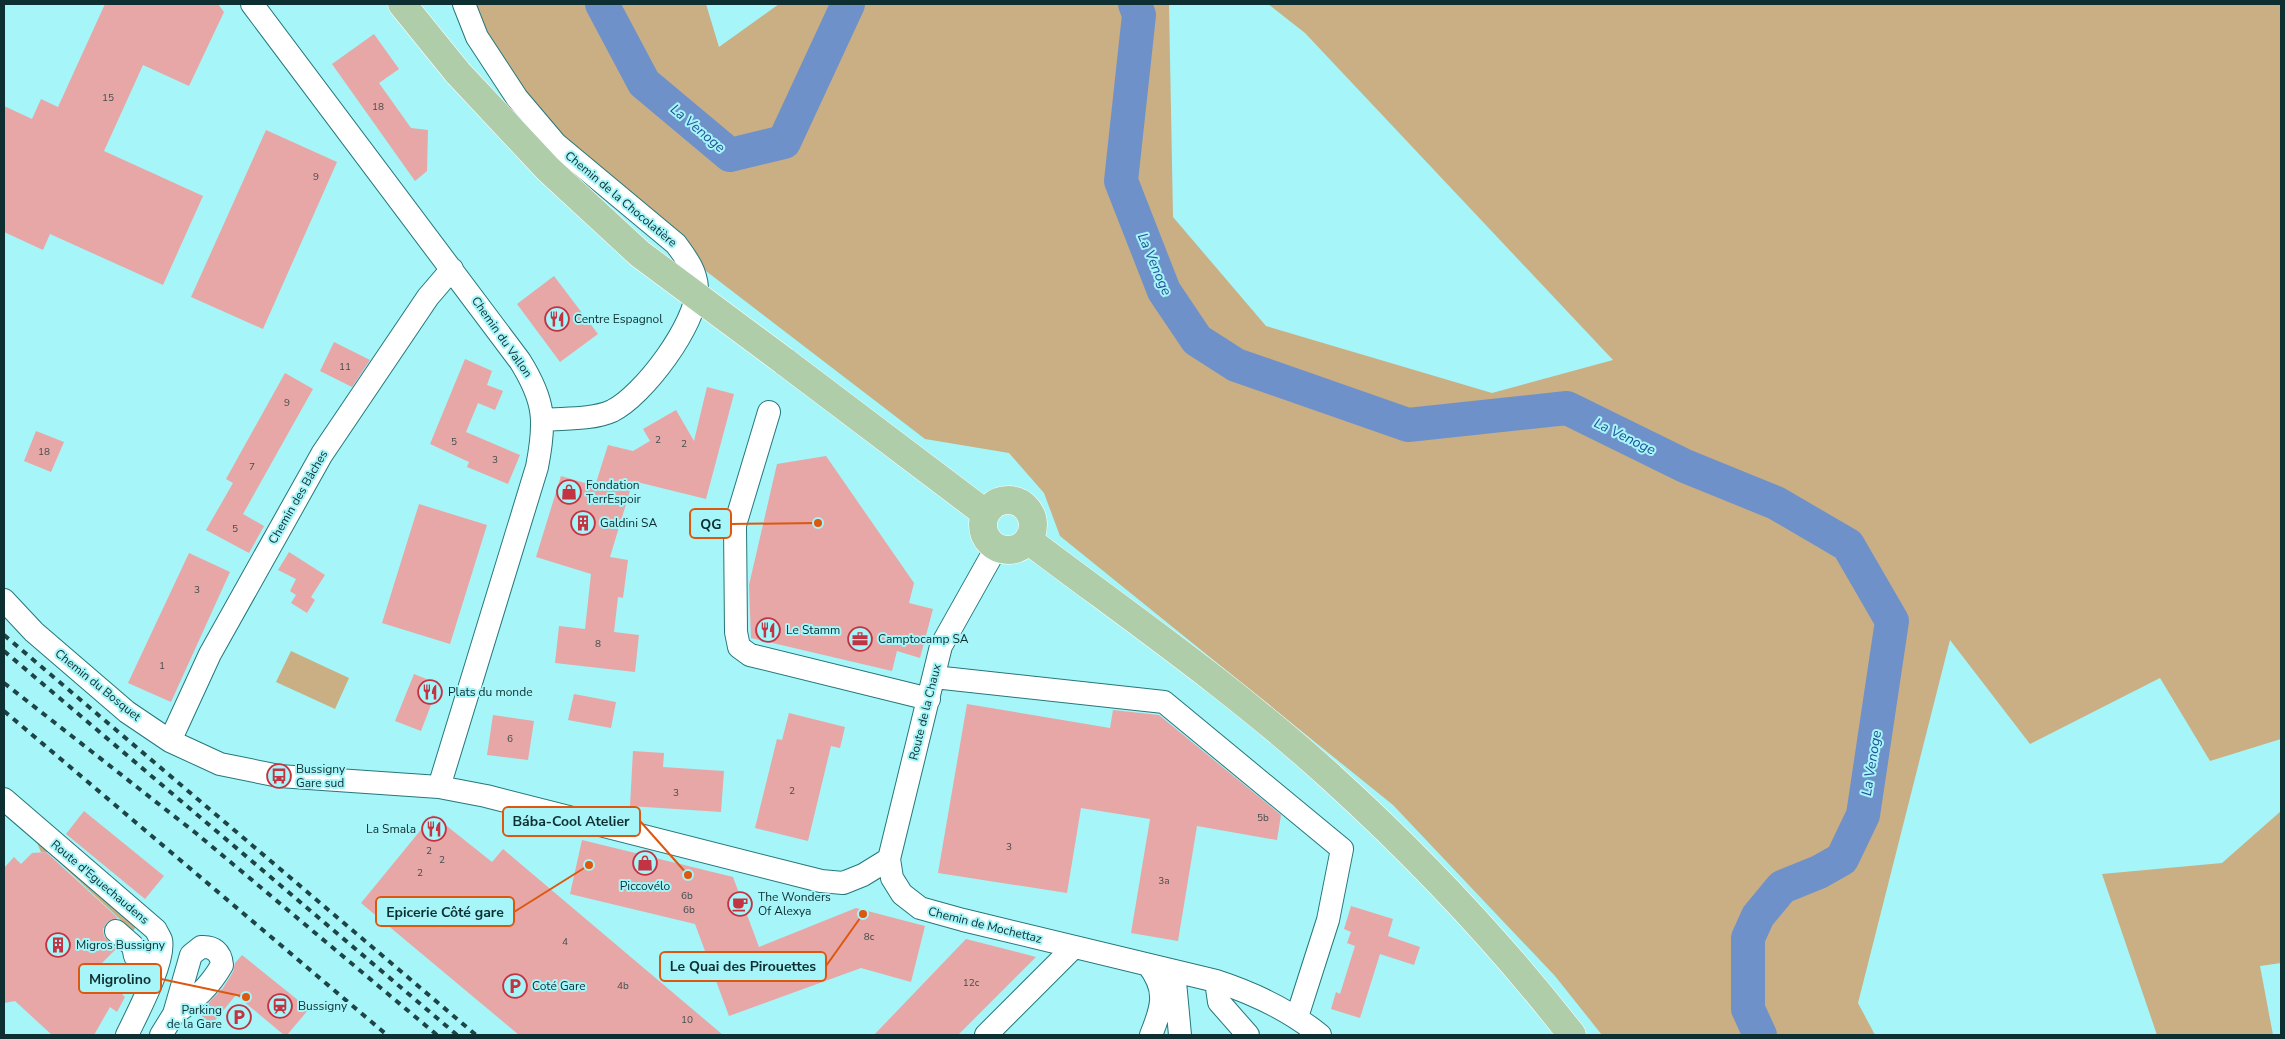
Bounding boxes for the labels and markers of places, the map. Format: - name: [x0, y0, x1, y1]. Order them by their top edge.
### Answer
- restaurant icon: Centre Espagnol: [544, 306, 570, 332]
- place label: Centre Espagnol: [574, 311, 663, 327]
- place label: Fondation TerrEspoir: [586, 477, 641, 507]
- shop icon: Fondation TerrEspoir: [556, 479, 582, 505]
- callout: QG: [690, 509, 731, 538]
- building icon: Galdini SA: [570, 510, 596, 536]
- place label: Galdini SA: [600, 515, 657, 531]
- restaurant icon: Le Stamm: [755, 617, 781, 643]
- place label: Le Stamm: [786, 622, 840, 638]
- office icon: Camptocamp SA: [847, 626, 873, 652]
- place label: Camptocamp SA: [878, 631, 969, 647]
- restaurant icon: Plats du monde: [417, 679, 443, 705]
- place label: Plats du monde: [448, 684, 533, 700]
- place label: Bussigny Gare sud: [296, 761, 346, 791]
- bus stop icon: Bussigny Gare sud: [266, 763, 292, 789]
- callout: Bába-Cool Atelier: [503, 807, 640, 836]
- restaurant icon: La Smala: [421, 816, 447, 842]
- place label: La Smala: [366, 821, 416, 837]
- shop icon: Piccovélo: [632, 850, 658, 876]
- place label: Piccovélo: [620, 878, 671, 894]
- place label: The Wonders Of Alexya: [758, 889, 831, 919]
- cafe icon: The Wonders Of Alexya: [727, 891, 753, 917]
- callout: Epicerie Côté gare: [376, 897, 514, 926]
- building icon: Migros Bussigny: [45, 932, 71, 958]
- place label: Migros Bussigny: [76, 937, 166, 953]
- callout: Le Quai des Pirouettes: [660, 952, 826, 981]
- callout: Migrolino: [79, 964, 161, 993]
- parking icon: Coté Gare: [502, 973, 528, 999]
- place label: Coté Gare: [532, 978, 586, 994]
- station icon: Bussigny: [267, 993, 293, 1019]
- place label: Bussigny: [298, 998, 348, 1014]
- place label: Parking de la Gare: [167, 1002, 222, 1032]
- parking icon: Parking de la Gare: [226, 1004, 252, 1030]

